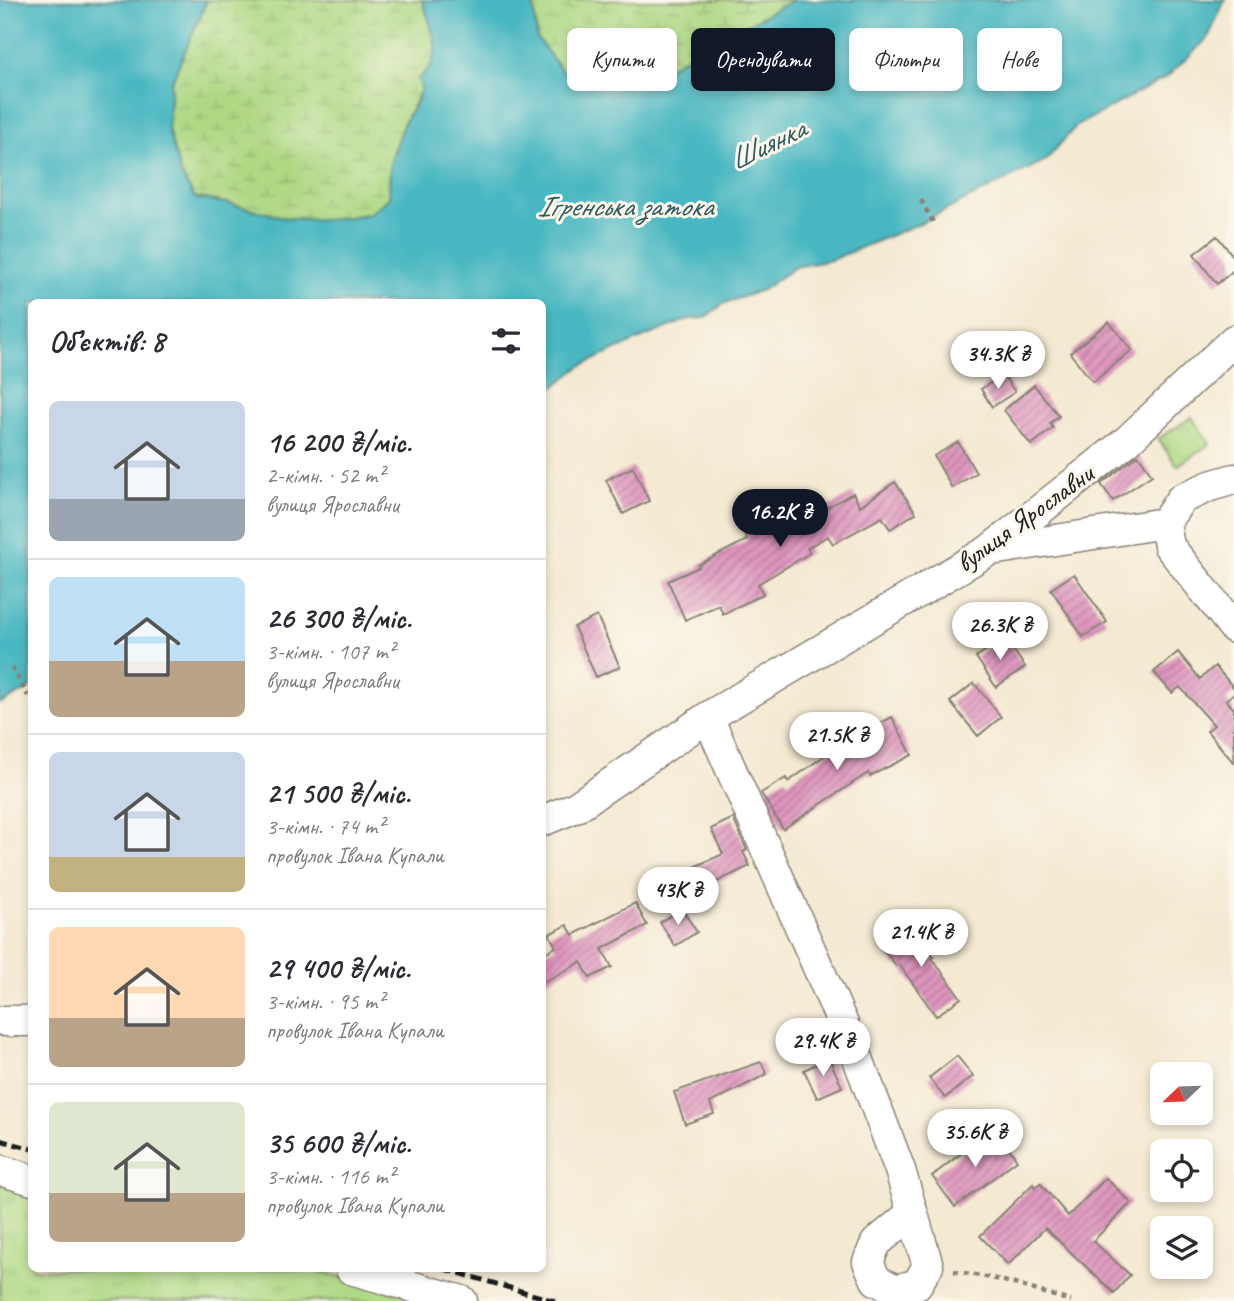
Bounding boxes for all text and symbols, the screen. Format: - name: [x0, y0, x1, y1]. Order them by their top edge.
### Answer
- chip: Купити: [567, 28, 677, 91]
- chip: Орендувати: [691, 28, 835, 91]
- chip: Фільтри: [849, 28, 963, 91]
- chip: Нове: [977, 28, 1062, 91]
- water label: Шиянка: [723, 108, 815, 179]
- water label: Ігренська затока: [537, 187, 716, 225]
- text: Об’єктів: 8: [49, 322, 165, 360]
- icon: filters: [487, 322, 525, 360]
- pin: 34.3K ₴: [933, 332, 1063, 391]
- text: 34.3K ₴: [966, 339, 1030, 368]
- text: 16 200 ₴/міс.: [266, 423, 411, 461]
- icon: home: [105, 429, 189, 513]
- street label: вулиця Ярославни: [948, 455, 1102, 580]
- text: 2-кімн. · 52 m²: [266, 461, 384, 490]
- text: вулиця Ярославни: [266, 490, 399, 519]
- pin: 16.2K ₴: [715, 490, 845, 549]
- text: 16.2K ₴: [748, 497, 812, 526]
- text: 26 300 ₴/міс.: [266, 599, 411, 637]
- pin: 26.3K ₴: [935, 602, 1065, 662]
- icon: home: [105, 605, 189, 689]
- text: 26.3K ₴: [968, 610, 1032, 639]
- text: 3-кімн. · 107 m²: [266, 637, 395, 666]
- text: вулиця Ярославни: [266, 666, 399, 695]
- pin: 21.5K ₴: [772, 712, 902, 772]
- text: 21.5K ₴: [805, 720, 869, 749]
- text: 21 500 ₴/міс.: [266, 774, 410, 812]
- icon: home: [105, 780, 189, 864]
- text: 3-кімн. · 74 m²: [266, 812, 384, 841]
- text: провулок Івана Купали: [266, 841, 444, 870]
- pin: 43K ₴: [629, 867, 727, 927]
- text: 43K ₴: [654, 875, 702, 904]
- pin: 21.4K ₴: [856, 909, 986, 969]
- text: 21.4K ₴: [889, 917, 953, 946]
- text: 29 400 ₴/міс.: [266, 949, 410, 987]
- icon: home: [105, 955, 189, 1039]
- text: 3-кімн. · 95 m²: [266, 987, 384, 1016]
- text: провулок Івана Купали: [266, 1016, 444, 1045]
- pin: 29.4K ₴: [758, 1018, 888, 1078]
- text: 29.4K ₴: [791, 1026, 855, 1055]
- north arrow: [1150, 1062, 1213, 1125]
- map controls: [1150, 1062, 1213, 1279]
- pin: 35.6K ₴: [910, 1110, 1040, 1169]
- text: 35.6K ₴: [943, 1117, 1007, 1146]
- text: 35 600 ₴/міс.: [266, 1124, 411, 1162]
- icon: home: [105, 1130, 189, 1214]
- button: locate: [1150, 1139, 1213, 1202]
- text: 3-кімн. · 116 m²: [266, 1162, 395, 1191]
- text: провулок Івана Купали: [266, 1191, 444, 1220]
- button: layers: [1150, 1216, 1213, 1279]

